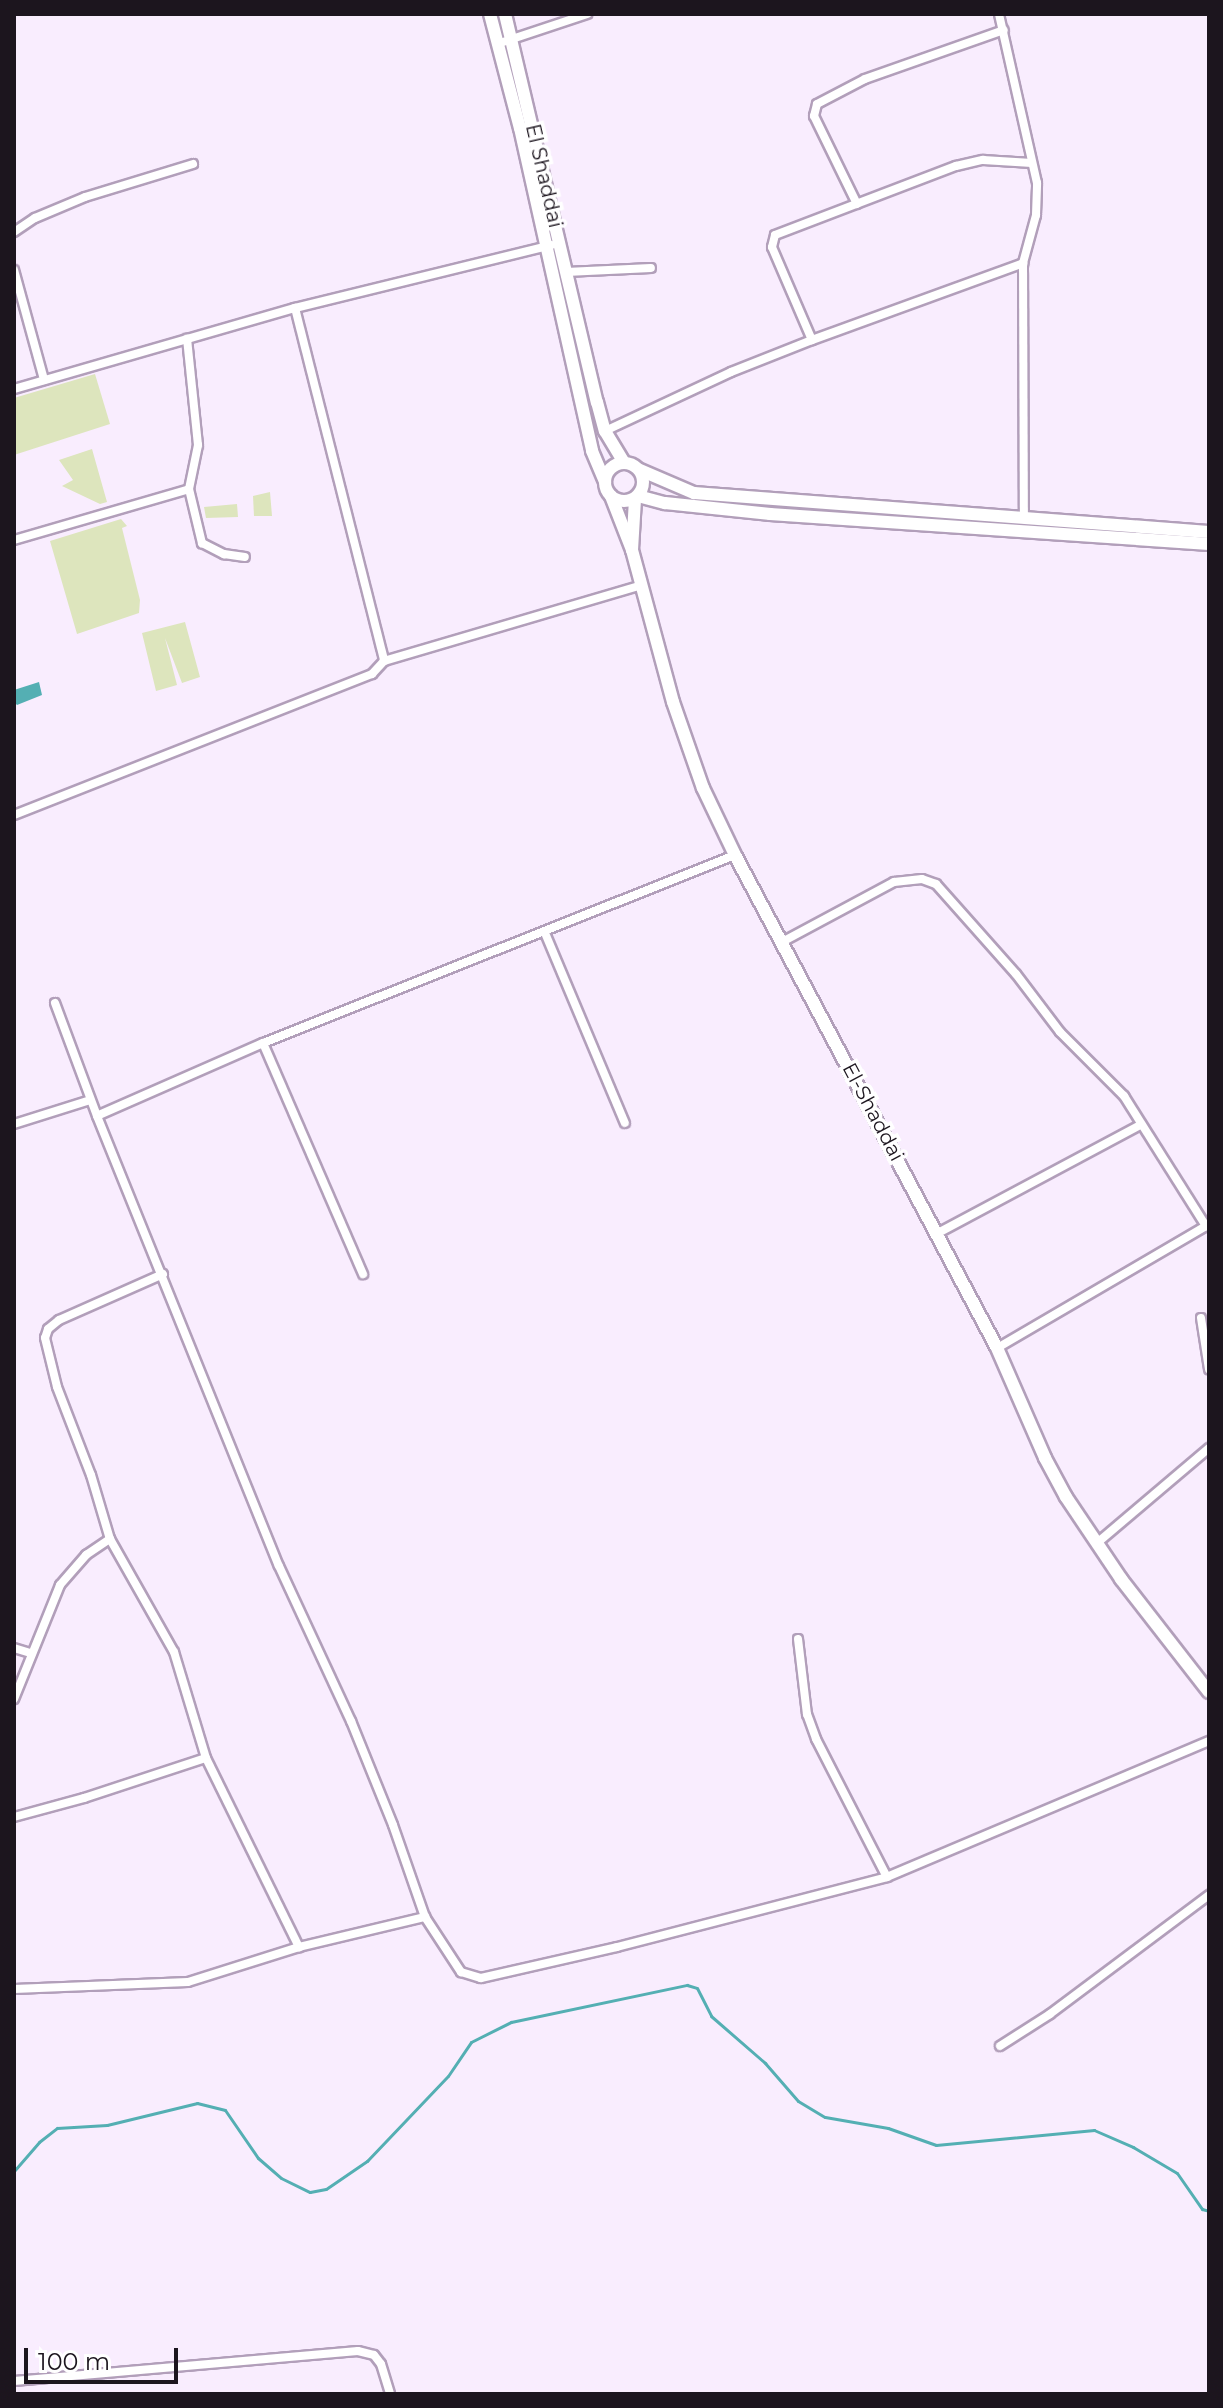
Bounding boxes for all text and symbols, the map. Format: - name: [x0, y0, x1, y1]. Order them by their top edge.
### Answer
- street label: El Shaddai: [520, 122, 568, 230]
- street label: El-Shaddai: [837, 1059, 909, 1165]
- scale bar: [28, 2332, 182, 2382]
- text: 100 m: [38, 2347, 110, 2376]

